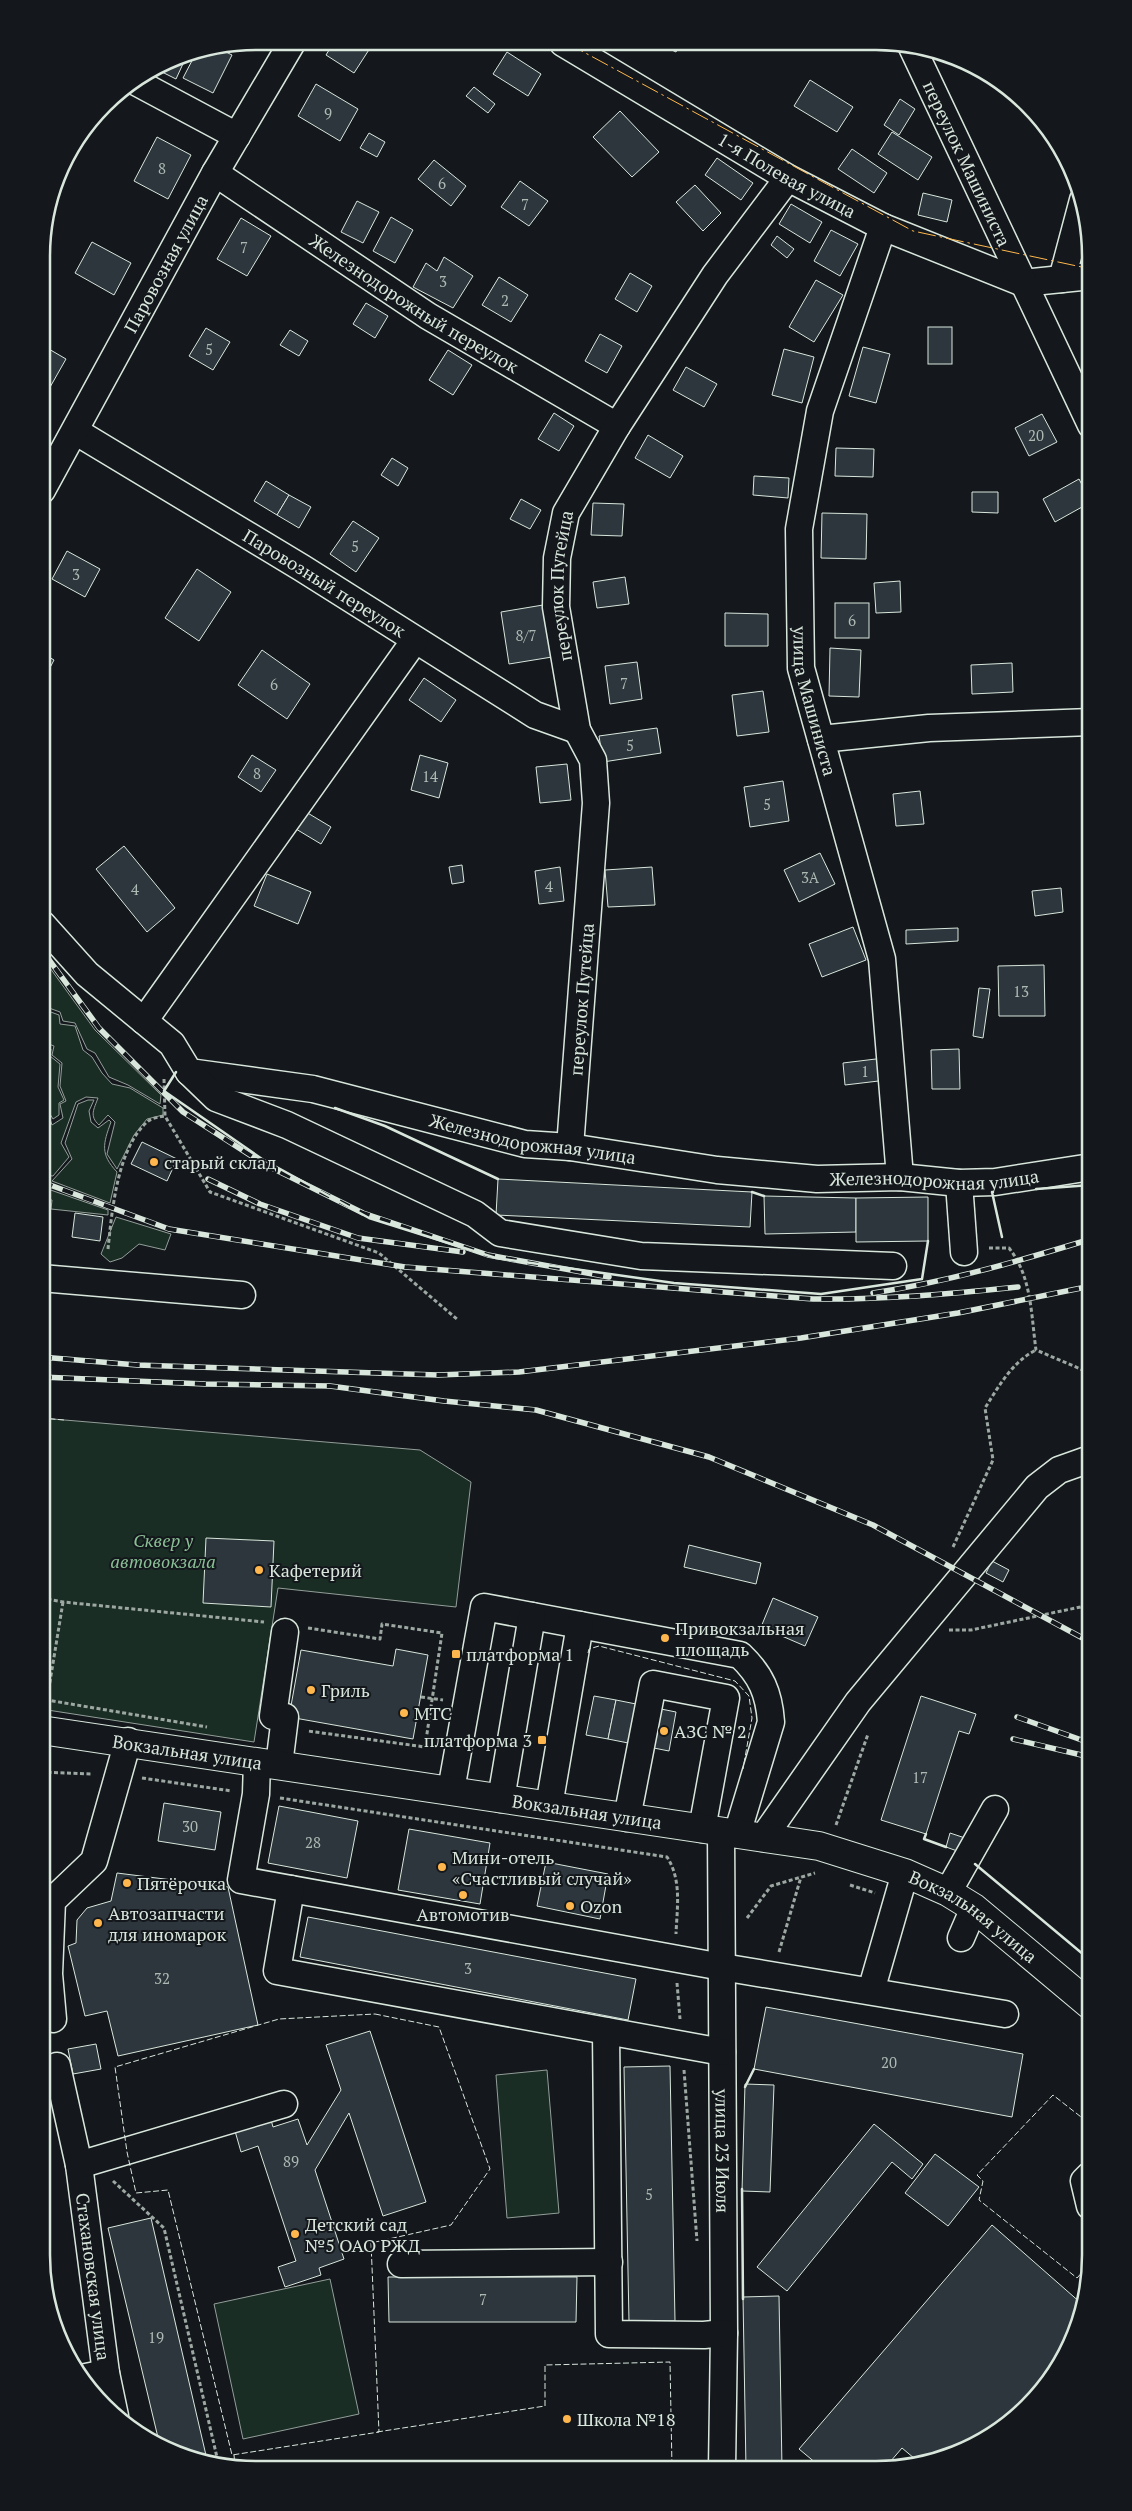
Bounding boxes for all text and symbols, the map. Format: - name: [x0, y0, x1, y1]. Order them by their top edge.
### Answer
- street label: переулок Машиниста: [918, 77, 1017, 250]
- house number: 9: [324, 103, 332, 123]
- street label: 1-я Полевая улица: [713, 127, 860, 223]
- house number: 8: [158, 158, 166, 178]
- house number: 6: [438, 173, 446, 193]
- street label: Паровозная улица: [118, 190, 213, 337]
- house number: 7: [521, 194, 529, 214]
- street label: Железнодорожный переулок: [305, 228, 523, 378]
- house number: 7: [240, 237, 248, 257]
- house number: 3: [439, 271, 447, 291]
- house number: 2: [501, 290, 509, 310]
- house number: 5: [205, 339, 213, 359]
- house number: 20: [1028, 425, 1044, 445]
- street label: переулок Путейца: [544, 508, 578, 664]
- street label: Паровозный переулок: [239, 523, 411, 643]
- house number: 5: [351, 536, 359, 556]
- house number: 3: [72, 564, 80, 584]
- house number: 6: [848, 610, 856, 630]
- house number: 8/7: [515, 625, 537, 645]
- street label: улица Машиниста: [788, 625, 842, 778]
- house number: 7: [620, 673, 628, 693]
- house number: 6: [270, 674, 278, 694]
- house number: 5: [626, 735, 634, 755]
- house number: 8: [253, 763, 261, 783]
- house number: 14: [422, 766, 438, 786]
- house number: 5: [763, 794, 771, 814]
- house number: 3А: [801, 867, 820, 887]
- house number: 4: [545, 876, 553, 896]
- house number: 4: [131, 879, 139, 899]
- street label: переулок Путейца: [563, 922, 599, 1077]
- house number: 13: [1013, 981, 1029, 1001]
- house number: 1: [861, 1061, 869, 1081]
- street label: Железнодорожная улица: [427, 1108, 638, 1169]
- place label: старый склад: [164, 1150, 276, 1174]
- marker: старый склад: [148, 1156, 160, 1168]
- street label: Железнодорожная улица: [829, 1163, 1040, 1195]
- park label: Сквер у автовокзала: [110, 1528, 216, 1573]
- place label: Кафетерий: [269, 1558, 362, 1582]
- marker: Кафетерий: [253, 1564, 265, 1576]
- place label: Привокзальная площадь: [675, 1616, 805, 1661]
- marker: Привокзальная площадь: [659, 1632, 671, 1644]
- place label: платформа 1: [466, 1642, 574, 1666]
- marker: платформа 1: [450, 1648, 462, 1660]
- place label: Гриль: [321, 1678, 370, 1702]
- marker: Гриль: [305, 1684, 317, 1696]
- place label: МТС: [414, 1701, 452, 1725]
- marker: МТС: [398, 1707, 410, 1719]
- place label: АЗС № 2: [674, 1719, 747, 1743]
- marker: АЗС № 2: [658, 1725, 670, 1737]
- place label: платформа 3: [424, 1728, 532, 1752]
- street label: Вокзальная улица: [111, 1729, 264, 1775]
- marker: платформа 3: [536, 1734, 548, 1746]
- house number: 17: [912, 1767, 928, 1787]
- street label: Вокзальная улица: [510, 1788, 663, 1834]
- house number: 30: [182, 1816, 198, 1836]
- house number: 28: [305, 1832, 321, 1852]
- place label: Мини-отель «Счастливый случай»: [452, 1845, 632, 1890]
- marker: Мини-отель «Счастливый случай»: [436, 1861, 448, 1873]
- street label: Вокзальная улица: [905, 1864, 1043, 1968]
- place label: Пятёрочка: [137, 1871, 226, 1895]
- marker: Пятёрочка: [121, 1877, 133, 1889]
- marker: Автомотив: [457, 1889, 469, 1901]
- place label: Ozon: [580, 1894, 623, 1918]
- marker: Ozon: [564, 1900, 576, 1912]
- place label: Автозапчасти для иномарок: [108, 1901, 226, 1946]
- place label: Автомотив: [417, 1902, 509, 1926]
- marker: Автозапчасти для иномарок: [92, 1917, 104, 1929]
- house number: 3: [464, 1958, 472, 1978]
- house number: 32: [154, 1968, 170, 1988]
- house number: 20: [881, 2052, 897, 2072]
- street label: улица 23 Июля: [711, 2088, 735, 2213]
- house number: 89: [283, 2151, 299, 2171]
- house number: 5: [645, 2184, 653, 2204]
- street label: Стахановская улица: [71, 2191, 116, 2362]
- place label: Детский сад №5 ОАО РЖД: [305, 2212, 421, 2257]
- marker: Детский сад №5 ОАО РЖД: [289, 2228, 301, 2240]
- house number: 7: [479, 2289, 487, 2309]
- house number: 19: [148, 2327, 164, 2347]
- place label: Школа №18: [577, 2407, 676, 2431]
- marker: Школа №18: [561, 2413, 573, 2425]

